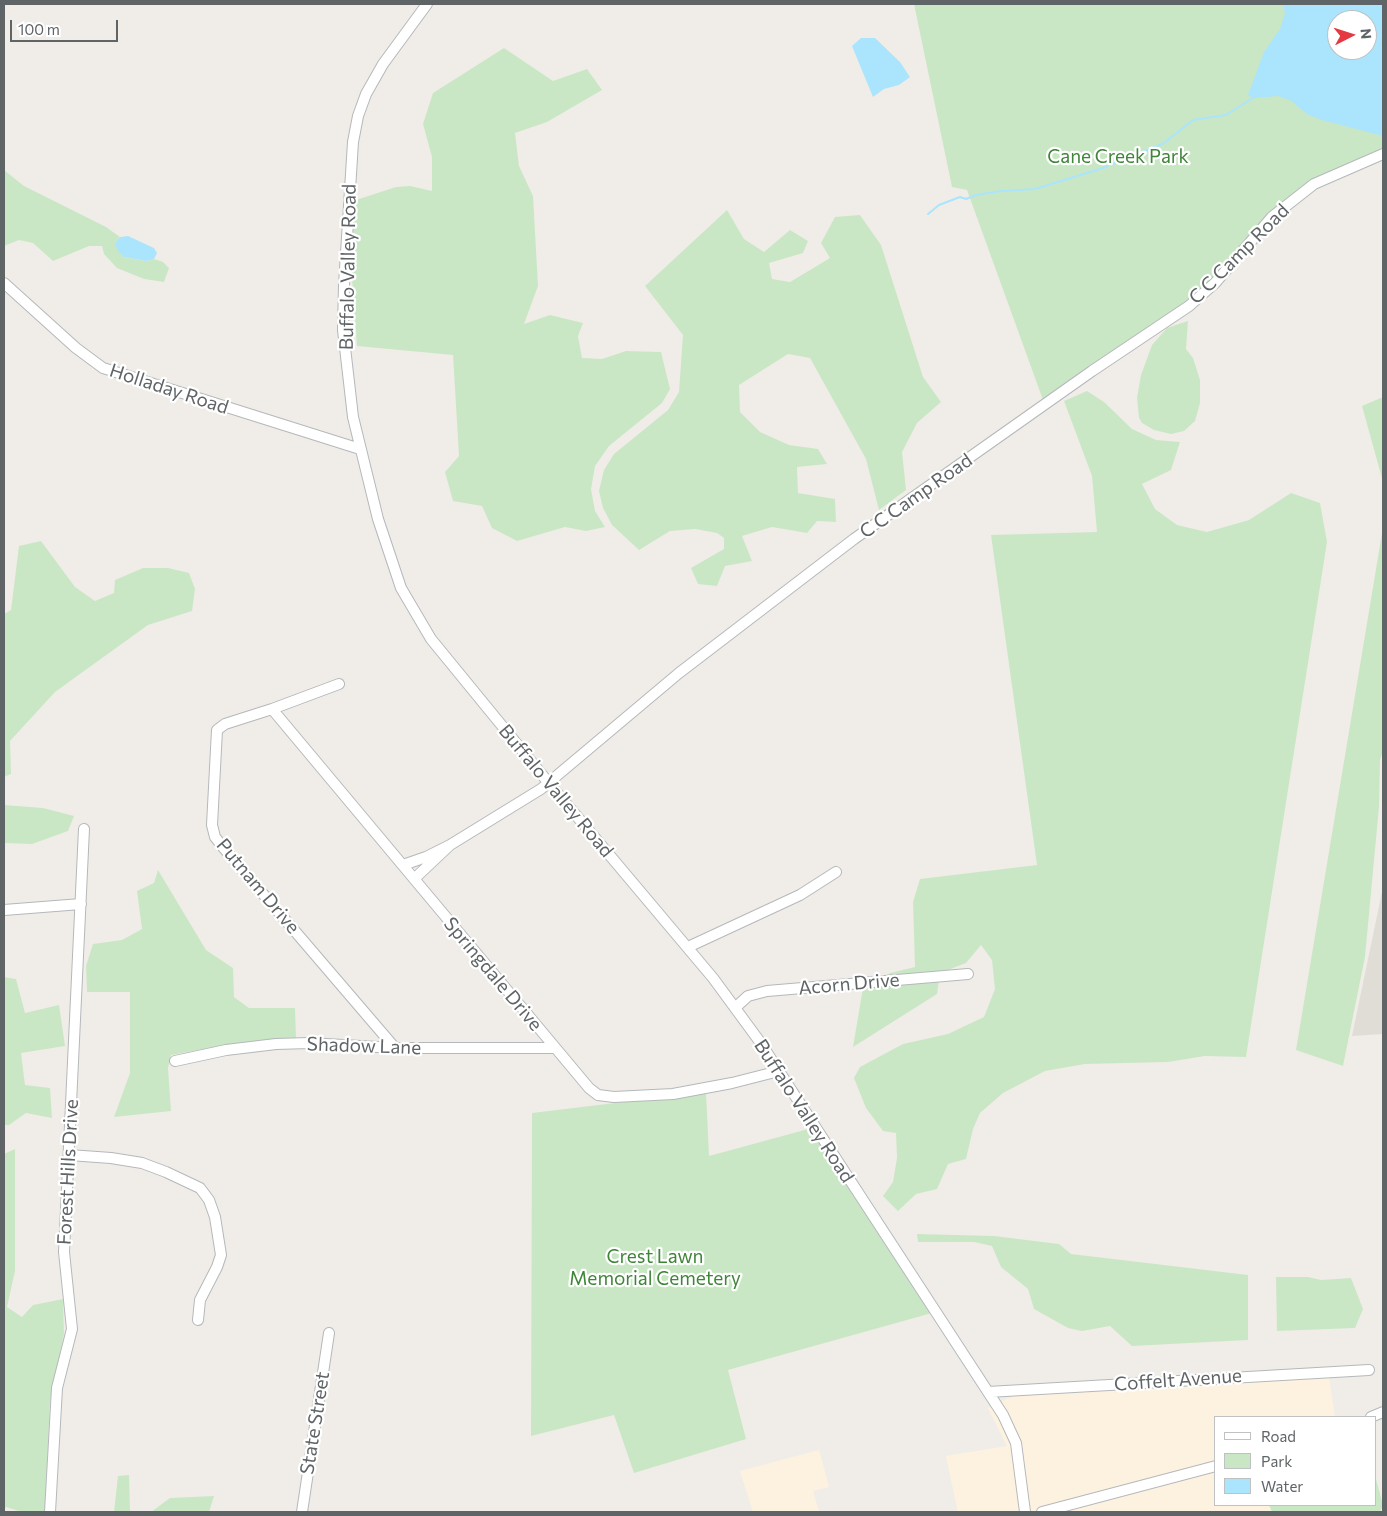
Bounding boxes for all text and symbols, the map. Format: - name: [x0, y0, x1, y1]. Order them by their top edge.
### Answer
- scale bar: [12, 10, 120, 42]
- north arrow: [1327, 10, 1377, 60]
- text: 100 m: [18, 20, 60, 38]
- text: N: [1358, 28, 1375, 40]
- park label: Cane Creek Park: [1047, 146, 1189, 168]
- street label: Buffalo Valley Road: [335, 184, 361, 350]
- street label: C C Camp Road: [1184, 199, 1294, 309]
- street label: Holladay Road: [107, 359, 231, 419]
- street label: C C Camp Road: [855, 449, 977, 543]
- street label: Buffalo Valley Road: [494, 720, 618, 862]
- street label: Putnam Drive: [212, 834, 304, 938]
- street label: Springdale Drive: [439, 913, 547, 1035]
- street label: Acorn Drive: [797, 968, 901, 1000]
- street label: Shadow Lane: [306, 1033, 422, 1059]
- street label: Buffalo Valley Road: [749, 1035, 859, 1187]
- street label: Forest Hills Drive: [53, 1098, 83, 1246]
- park label: Crest Lawn Memorial Cemetery: [569, 1246, 741, 1290]
- street label: Coffelt Avenue: [1113, 1364, 1243, 1396]
- street label: State Street: [296, 1370, 334, 1476]
- legend: [1214, 1416, 1377, 1506]
- text: Road: [1261, 1427, 1296, 1445]
- text: Park: [1261, 1452, 1292, 1470]
- text: Water: [1261, 1477, 1303, 1495]

